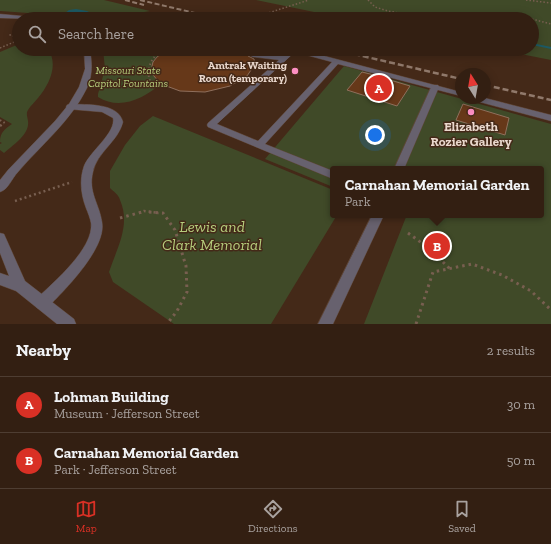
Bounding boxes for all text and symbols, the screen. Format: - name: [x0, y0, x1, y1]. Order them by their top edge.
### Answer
- search box: [12, 12, 539, 56]
- icon: search: [26, 23, 48, 45]
- text: Search here: [58, 25, 134, 43]
- place label: Amtrak Waiting Room (temporary): [199, 59, 288, 85]
- park label: Missouri State Capitol Fountains: [88, 64, 168, 90]
- marker: Amtrak Waiting Room (temporary): [290, 66, 300, 76]
- north arrow: [455, 68, 491, 104]
- pin: A: [366, 73, 392, 103]
- marker: Elizabeth Rozier Gallery: [466, 107, 476, 117]
- place label: Elizabeth Rozier Gallery: [430, 119, 512, 149]
- your location: [365, 125, 385, 145]
- popup: [330, 166, 544, 218]
- text: Carnahan Memorial Garden: [345, 176, 529, 194]
- text: Park: [345, 194, 370, 209]
- park label: Lewis and Clark Memorial: [162, 217, 262, 254]
- pin: B: [424, 231, 450, 261]
- text: Nearby: [16, 340, 71, 360]
- text: 2 results: [487, 343, 535, 358]
- text: Lohman Building: [54, 388, 169, 406]
- text: A: [25, 397, 33, 412]
- text: 30 m: [507, 397, 535, 412]
- text: Museum · Jefferson Street: [54, 406, 200, 421]
- text: Carnahan Memorial Garden: [54, 444, 239, 462]
- text: B: [25, 453, 33, 468]
- text: 50 m: [507, 453, 535, 468]
- text: Park · Jefferson Street: [54, 462, 177, 477]
- tab: Map: [75, 498, 97, 535]
- tab: Directions: [248, 498, 298, 535]
- tab: Saved: [448, 498, 476, 535]

